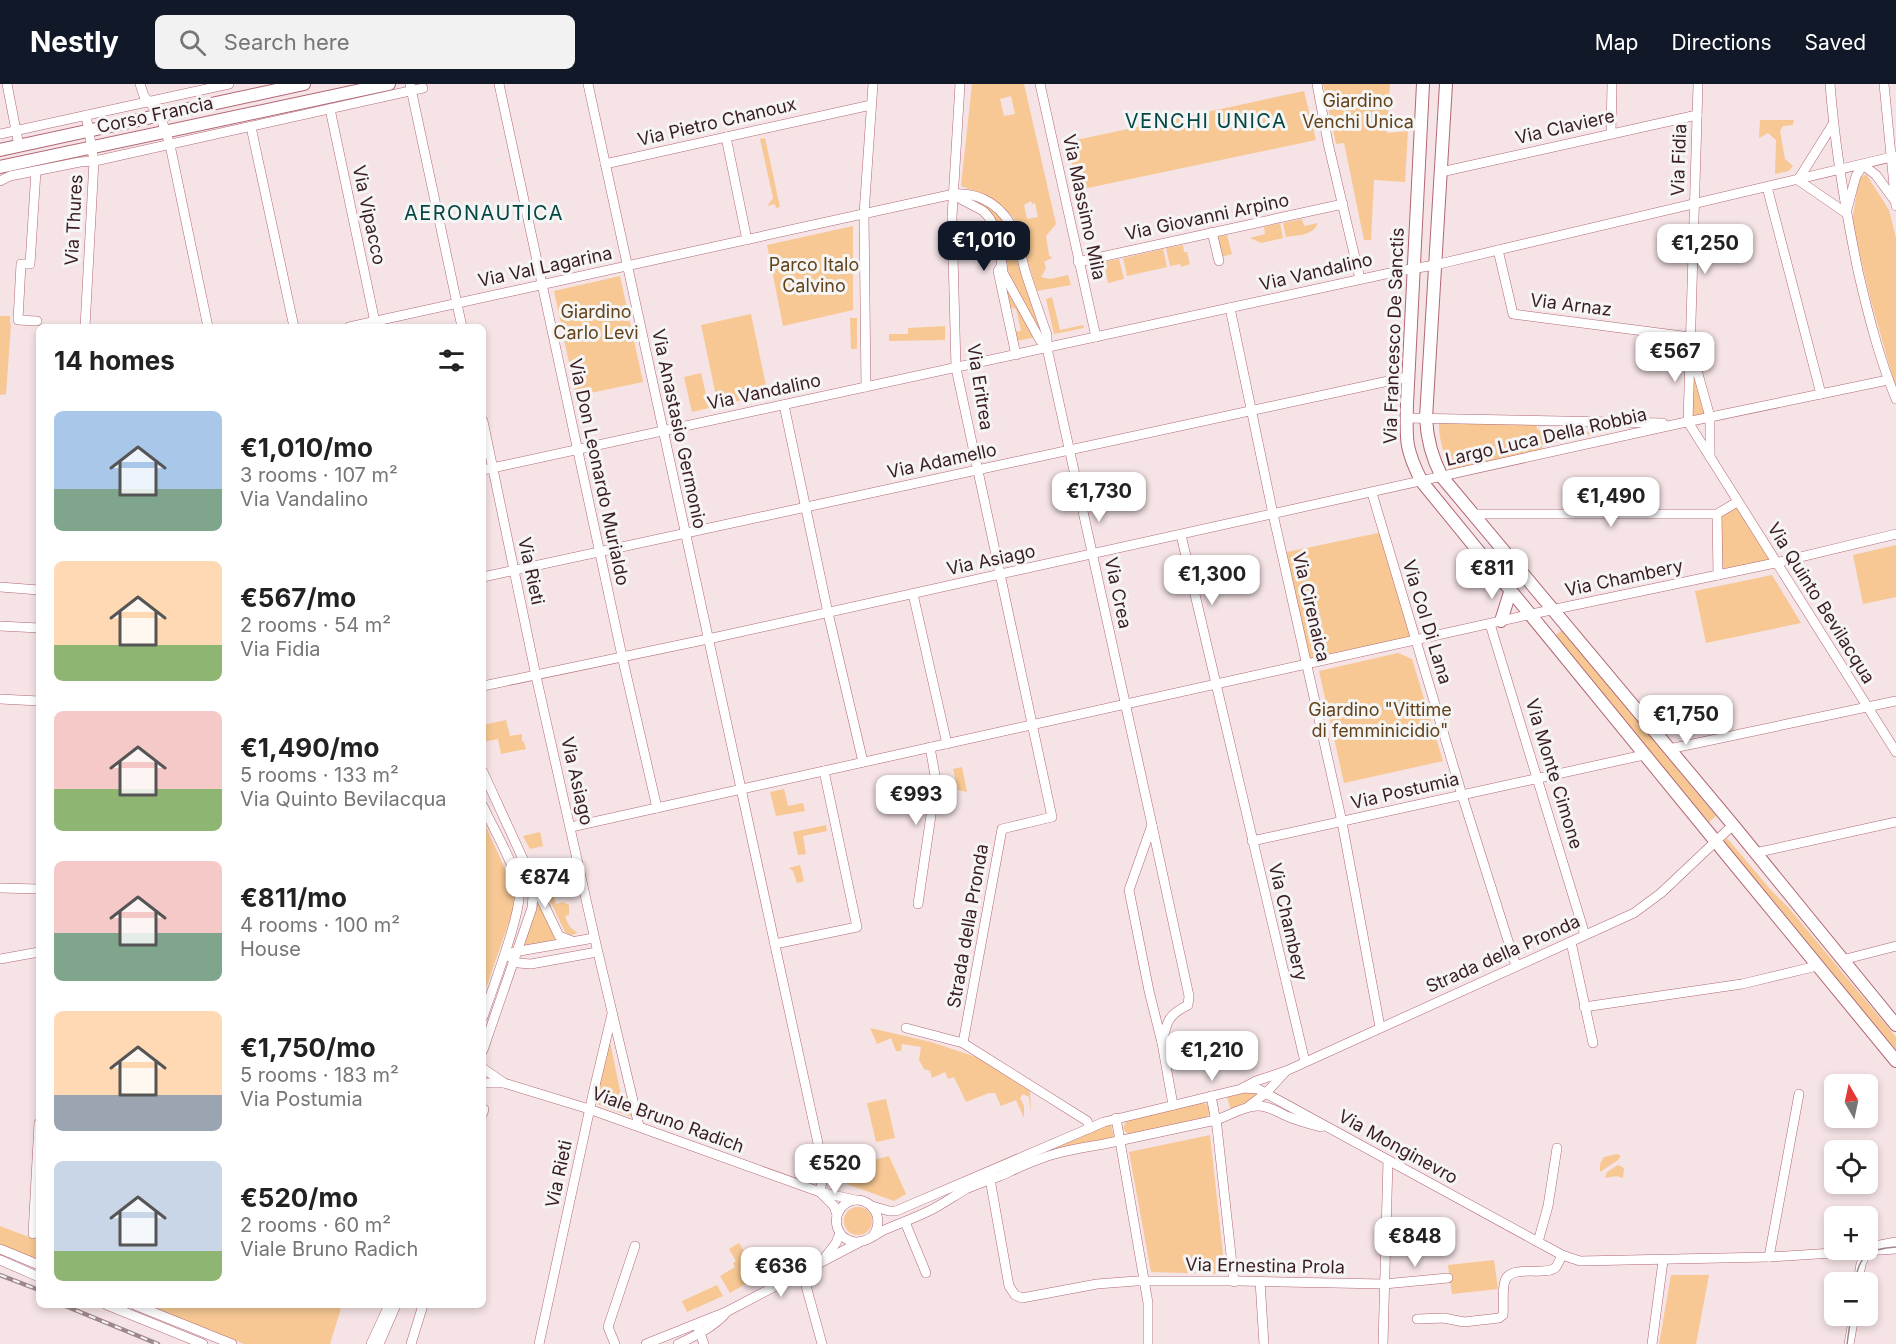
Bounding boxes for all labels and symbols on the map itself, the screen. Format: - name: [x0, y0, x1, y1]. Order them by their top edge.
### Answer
- park label: Giardino Venchi Unica: [1302, 90, 1414, 132]
- street label: Corso Francia: [95, 92, 215, 137]
- street label: Via Pietro Chanoux: [635, 93, 798, 150]
- street label: Via Claviere: [1513, 105, 1617, 148]
- district label: VENCHI UNICA: [1125, 109, 1287, 133]
- street label: Via Fidia: [1667, 123, 1690, 197]
- street label: Via Massimo Mila: [1059, 132, 1110, 282]
- street label: Via Vipacco: [349, 163, 390, 267]
- street label: Via Thures: [61, 174, 86, 266]
- street label: Via Giovanni Arpino: [1123, 189, 1291, 244]
- district label: AERONAUTICA: [404, 201, 564, 225]
- pin: €1,010: [935, 221, 1033, 272]
- pin: €1,250: [1656, 224, 1754, 275]
- street label: Via Francesco De Sanctis: [1379, 227, 1408, 445]
- street label: Via Val Lagarina: [476, 242, 614, 291]
- street label: Via Vandalino: [1257, 248, 1375, 295]
- park label: Parco Italo Calvino: [769, 254, 859, 296]
- street label: Via Arnaz: [1529, 289, 1613, 320]
- park label: Giardino Carlo Levi: [553, 301, 639, 343]
- street label: Via Anastasio Germonio: [648, 327, 711, 531]
- pin: €567: [1639, 332, 1711, 383]
- street label: Via Eritrea: [963, 342, 998, 432]
- street label: Via Don Leonardo Murialdo: [565, 356, 634, 587]
- street label: Via Vandalino: [705, 369, 823, 414]
- street label: Largo Luca Della Robbia: [1443, 403, 1649, 470]
- street label: Via Adamello: [885, 439, 999, 482]
- pin: €1,730: [1050, 472, 1148, 523]
- pin: €1,490: [1562, 477, 1660, 528]
- street label: Via Quinto Bevilacqua: [1763, 518, 1880, 687]
- street label: Via Rieti: [514, 535, 549, 607]
- street label: Via Asiago: [945, 540, 1037, 579]
- pin: €811: [1456, 549, 1528, 600]
- street label: Via Cirenaica: [1289, 550, 1334, 664]
- street label: Via Crea: [1101, 555, 1136, 630]
- pin: €1,300: [1163, 555, 1261, 606]
- street label: Via Chambery: [1563, 555, 1685, 600]
- street label: Via Col Di Lana: [1399, 557, 1456, 686]
- pin: €1,750: [1637, 695, 1735, 746]
- street label: Via Monte Cimone: [1522, 696, 1587, 852]
- park label: Giardino "Vittime di femminicidio": [1308, 699, 1452, 741]
- street label: Via Asiago: [557, 735, 598, 827]
- street label: Via Postumia: [1349, 768, 1461, 813]
- pin: €993: [880, 775, 952, 826]
- street label: Strada della Pronda: [943, 842, 992, 1010]
- pin: €874: [509, 858, 581, 909]
- street label: Via Chambery: [1265, 861, 1312, 983]
- street label: Strada della Pronda: [1422, 910, 1583, 997]
- pin: €1,210: [1163, 1031, 1261, 1082]
- north arrow: [1824, 1074, 1878, 1128]
- street label: Viale Bruno Radich: [589, 1082, 747, 1157]
- street label: Via Monginevro: [1335, 1105, 1462, 1188]
- street label: Via Rieti: [541, 1138, 576, 1210]
- pin: €520: [799, 1144, 871, 1195]
- pin: €848: [1379, 1217, 1451, 1268]
- pin: €636: [745, 1247, 817, 1298]
- street label: Via Ernestina Prola: [1185, 1254, 1345, 1277]

